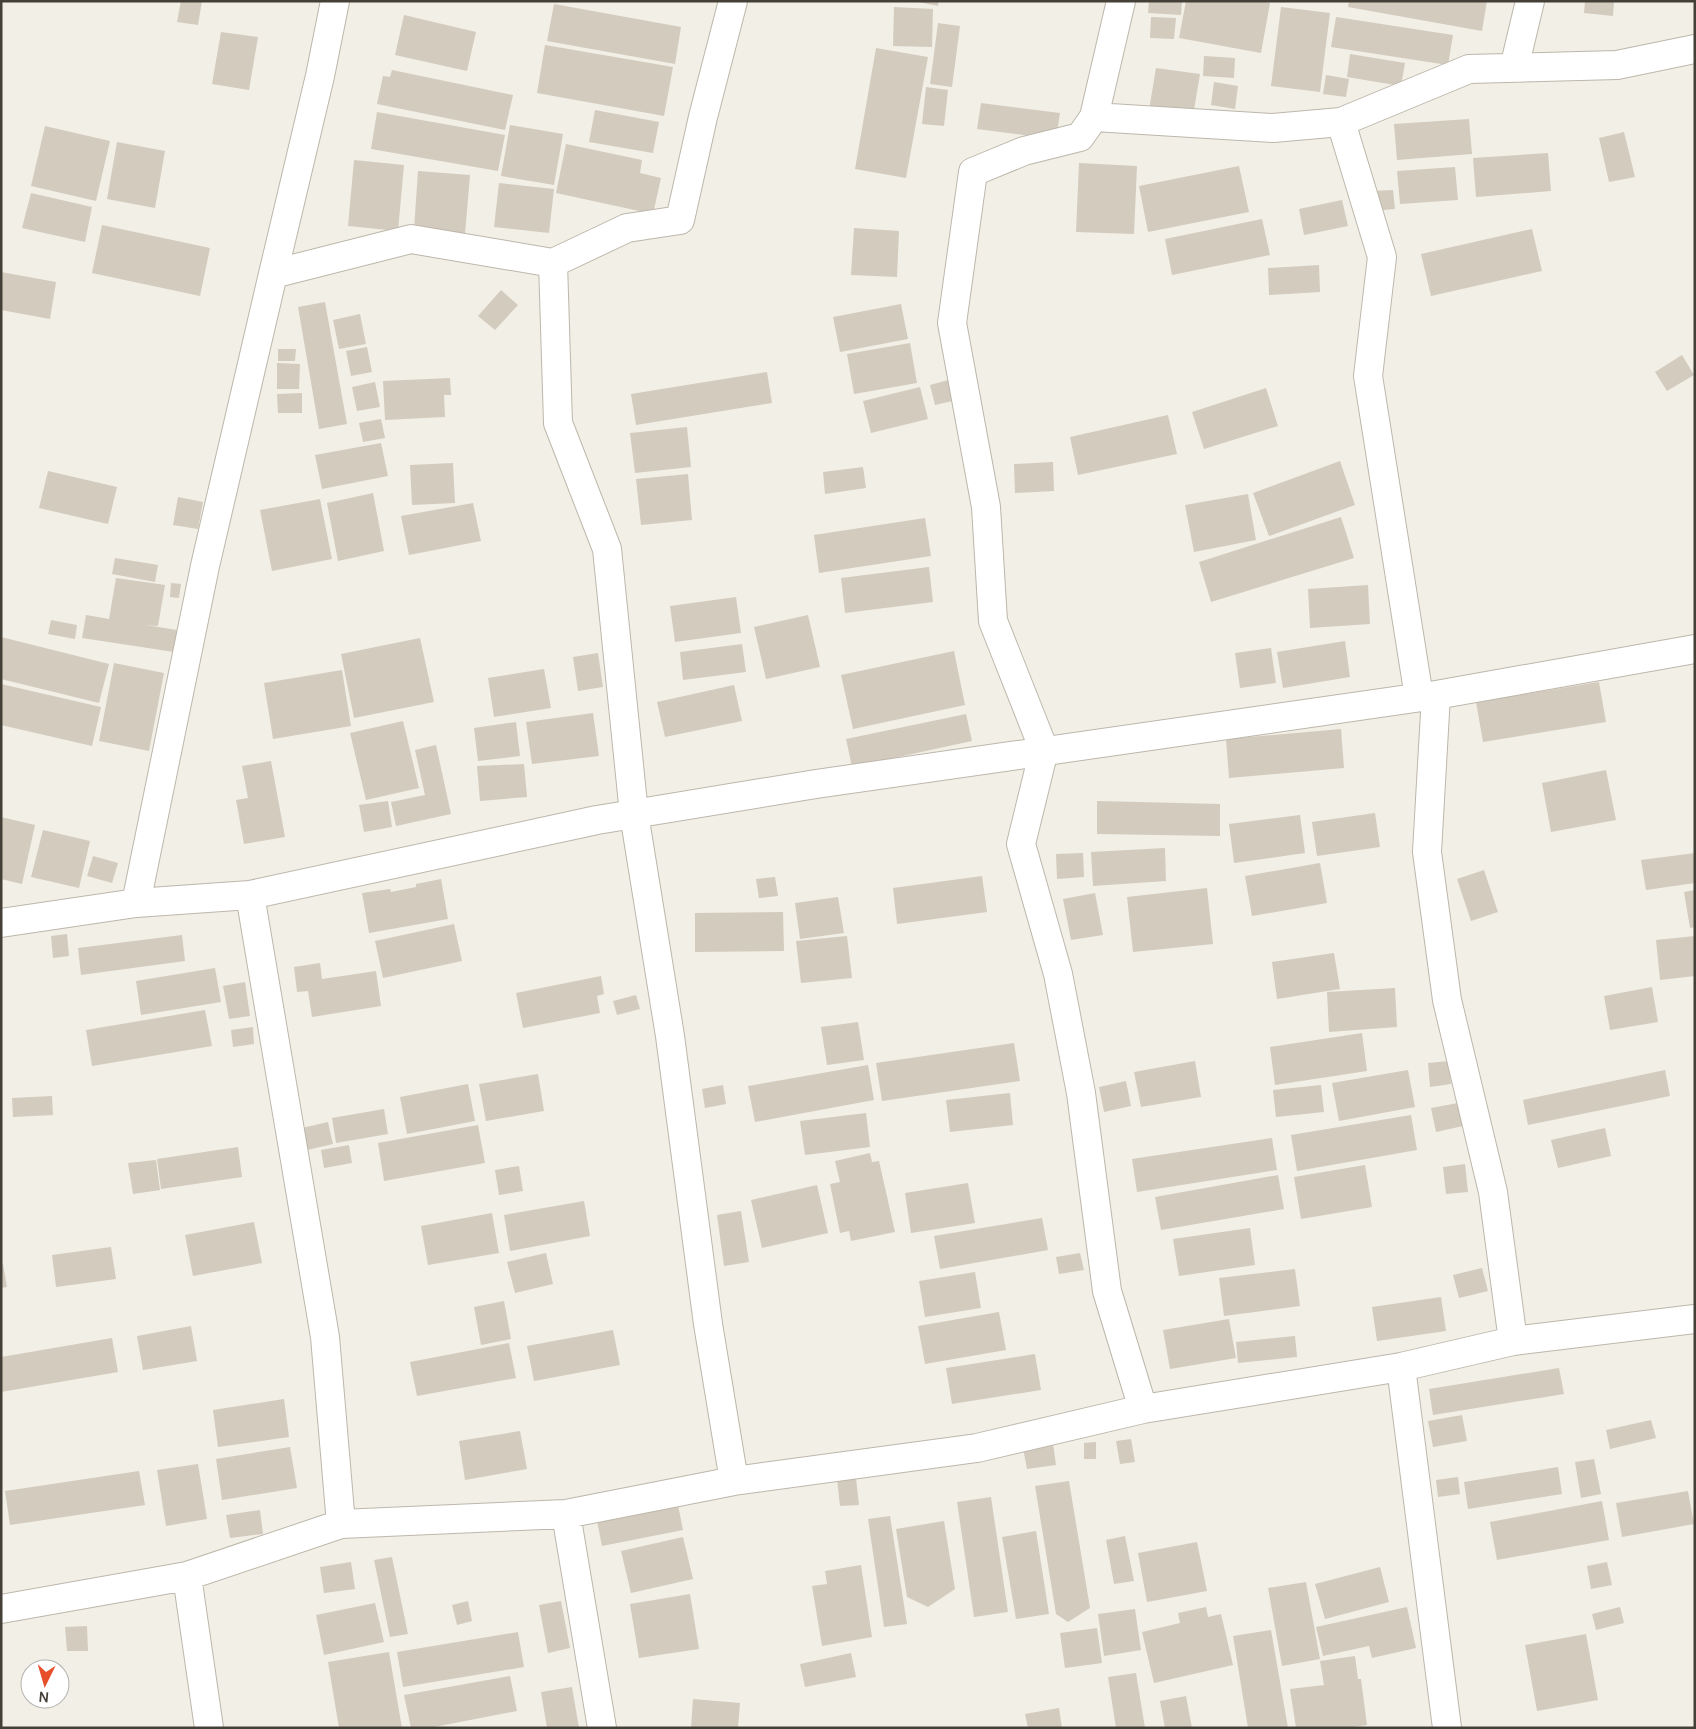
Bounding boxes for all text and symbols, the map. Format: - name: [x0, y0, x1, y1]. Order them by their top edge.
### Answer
- north arrow: [20, 1659, 70, 1709]
- text: N: [38, 1688, 50, 1707]

